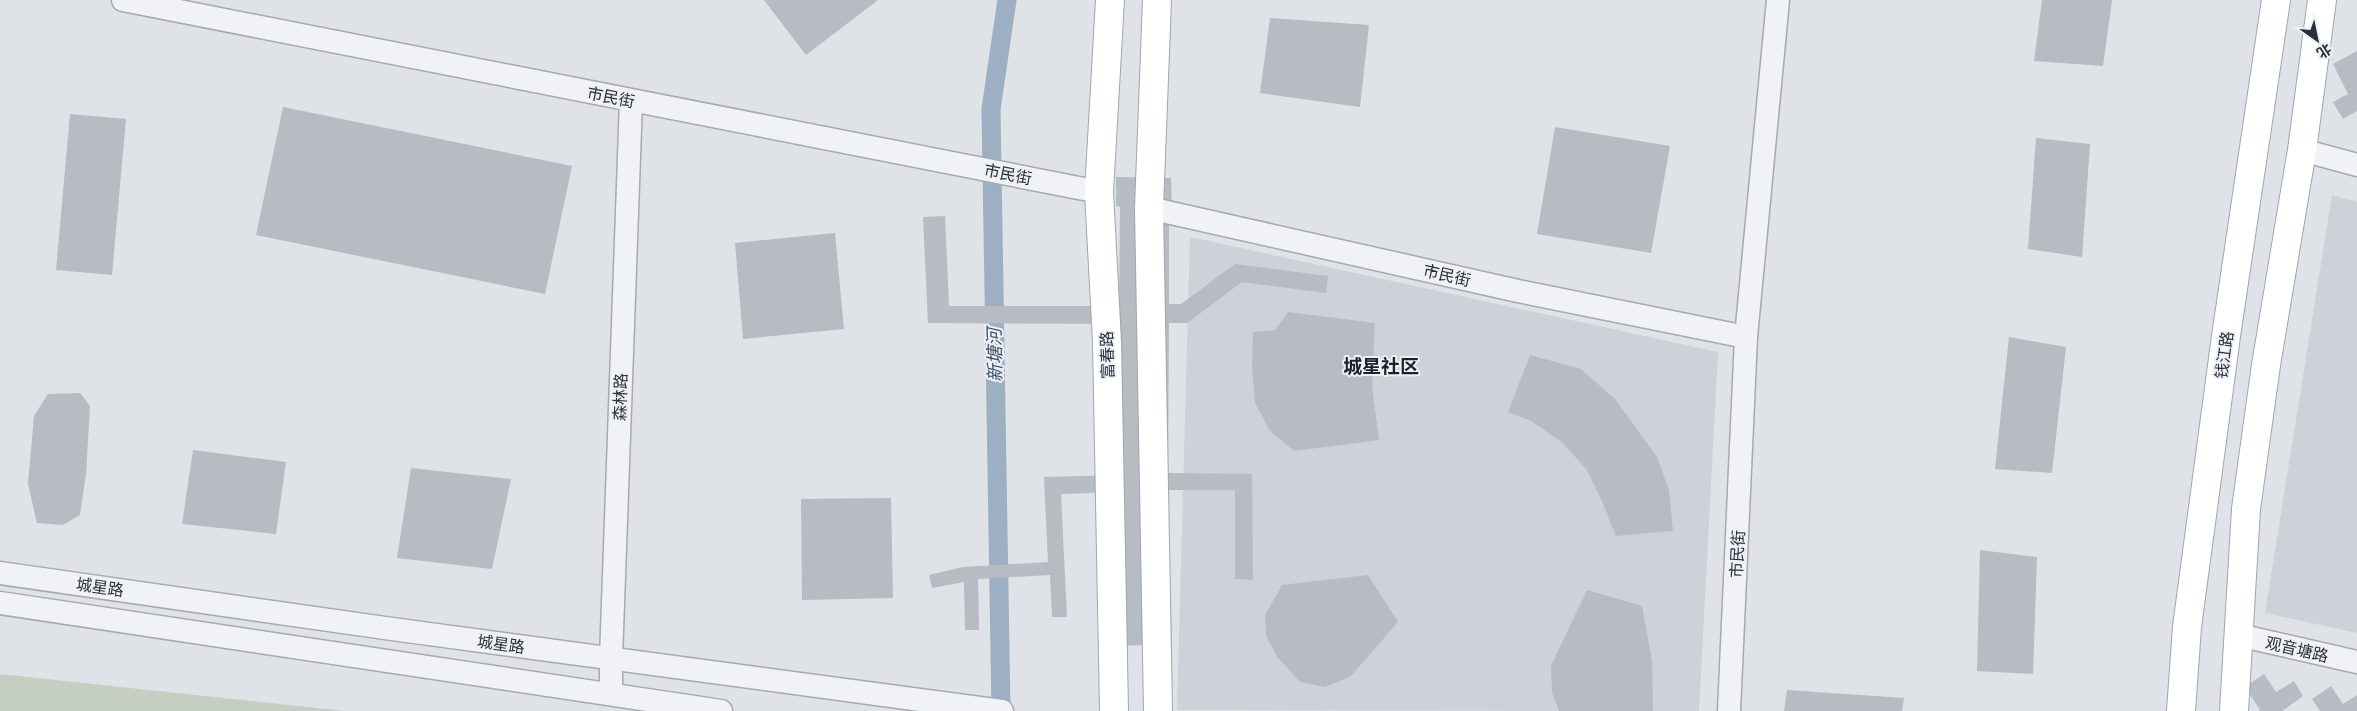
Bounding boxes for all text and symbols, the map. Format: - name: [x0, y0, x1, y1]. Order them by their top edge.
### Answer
- north arrow: [2292, 15, 2342, 65]
- text: 北: [2314, 40, 2334, 61]
- street label: 市民街: [586, 84, 636, 111]
- street label: 市民街: [983, 161, 1033, 188]
- street label: 市民街: [1421, 261, 1472, 290]
- water label: 新塘河: [983, 325, 1005, 382]
- street label: 钱江路: [2212, 330, 2237, 380]
- street label: 富春路: [1097, 331, 1118, 379]
- district label: 城星社区: [1343, 355, 1419, 377]
- street label: 森林路: [610, 373, 631, 421]
- street label: 市民街: [1727, 530, 1748, 578]
- street label: 城星路: [75, 575, 125, 600]
- street label: 城星路: [476, 632, 526, 657]
- street label: 观音塘路: [2264, 633, 2330, 666]

